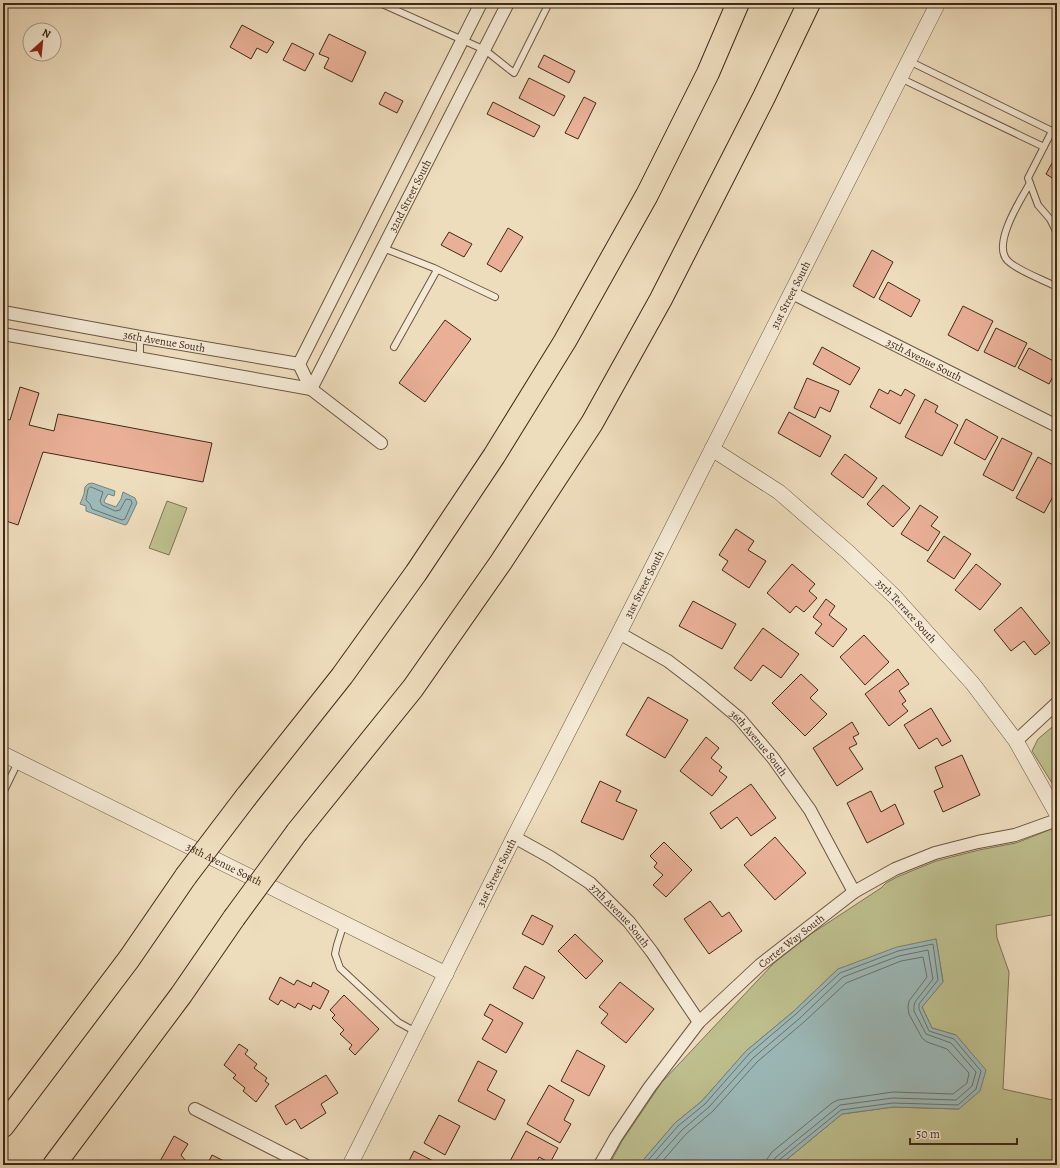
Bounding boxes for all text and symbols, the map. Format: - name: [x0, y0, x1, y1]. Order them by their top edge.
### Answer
- north arrow: [22, 22, 62, 62]
- text: N: [39, 25, 53, 42]
- street label: 32nd Street South: [385, 157, 435, 235]
- street label: 31st Street South: [767, 259, 814, 332]
- street label: 36th Avenue South: [122, 327, 207, 356]
- street label: 35th Avenue South: [884, 335, 964, 385]
- street label: 31st Street South: [621, 548, 668, 621]
- street label: 35th Terrace South: [872, 576, 940, 647]
- street label: 36th Avenue South: [726, 706, 791, 779]
- street label: 31st Street South: [473, 836, 520, 909]
- street label: 38th Avenue South: [183, 839, 265, 890]
- street label: 37th Avenue South: [586, 880, 653, 951]
- street label: Cortez Way South: [755, 911, 828, 972]
- scale bar: [910, 1120, 1017, 1146]
- text: 50 m: [916, 1126, 940, 1142]

